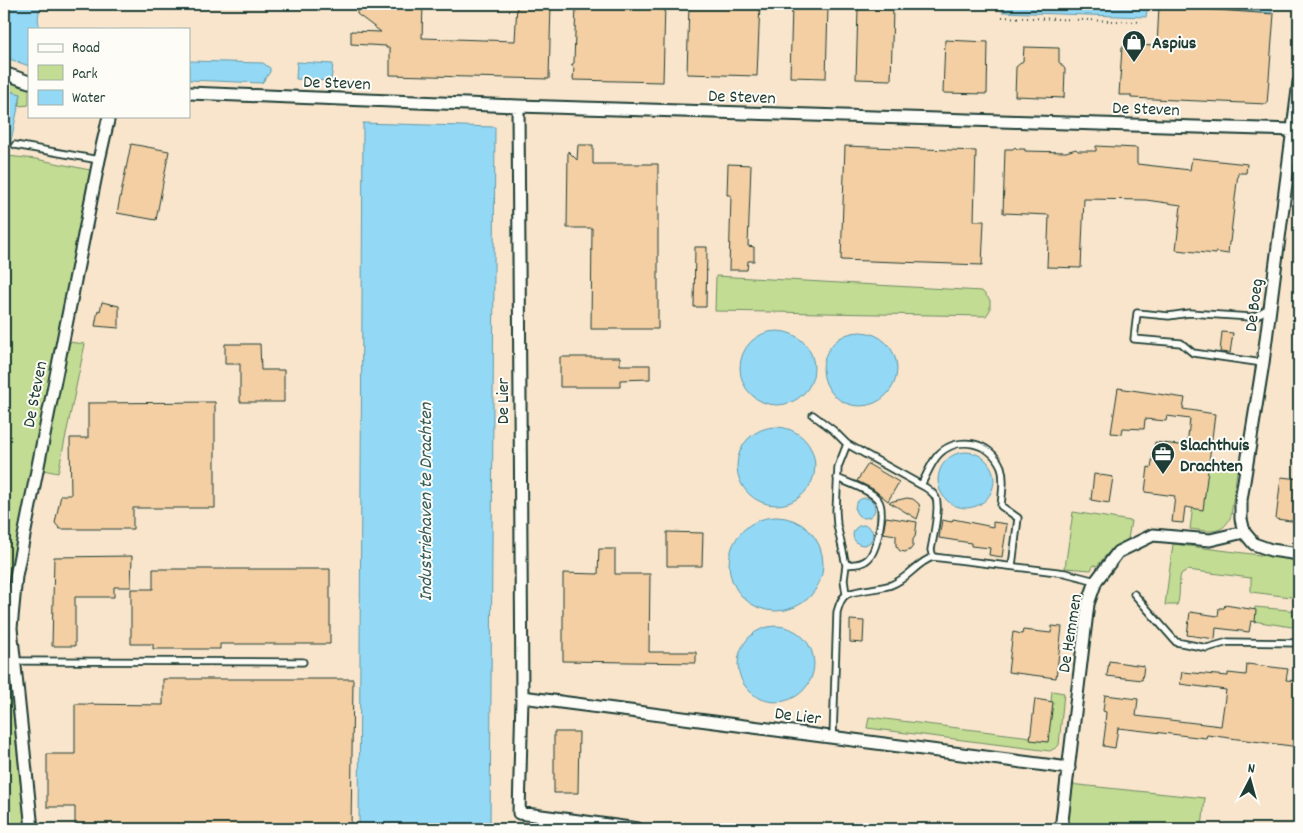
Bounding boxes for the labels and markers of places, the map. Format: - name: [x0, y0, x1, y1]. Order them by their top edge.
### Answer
- shop icon: Aspius: [1121, 29, 1147, 63]
- place label: Aspius: [1152, 32, 1197, 57]
- place label: Slachthuis Drachten: [1180, 434, 1250, 480]
- office icon: Slachthuis Drachten: [1150, 441, 1176, 475]

